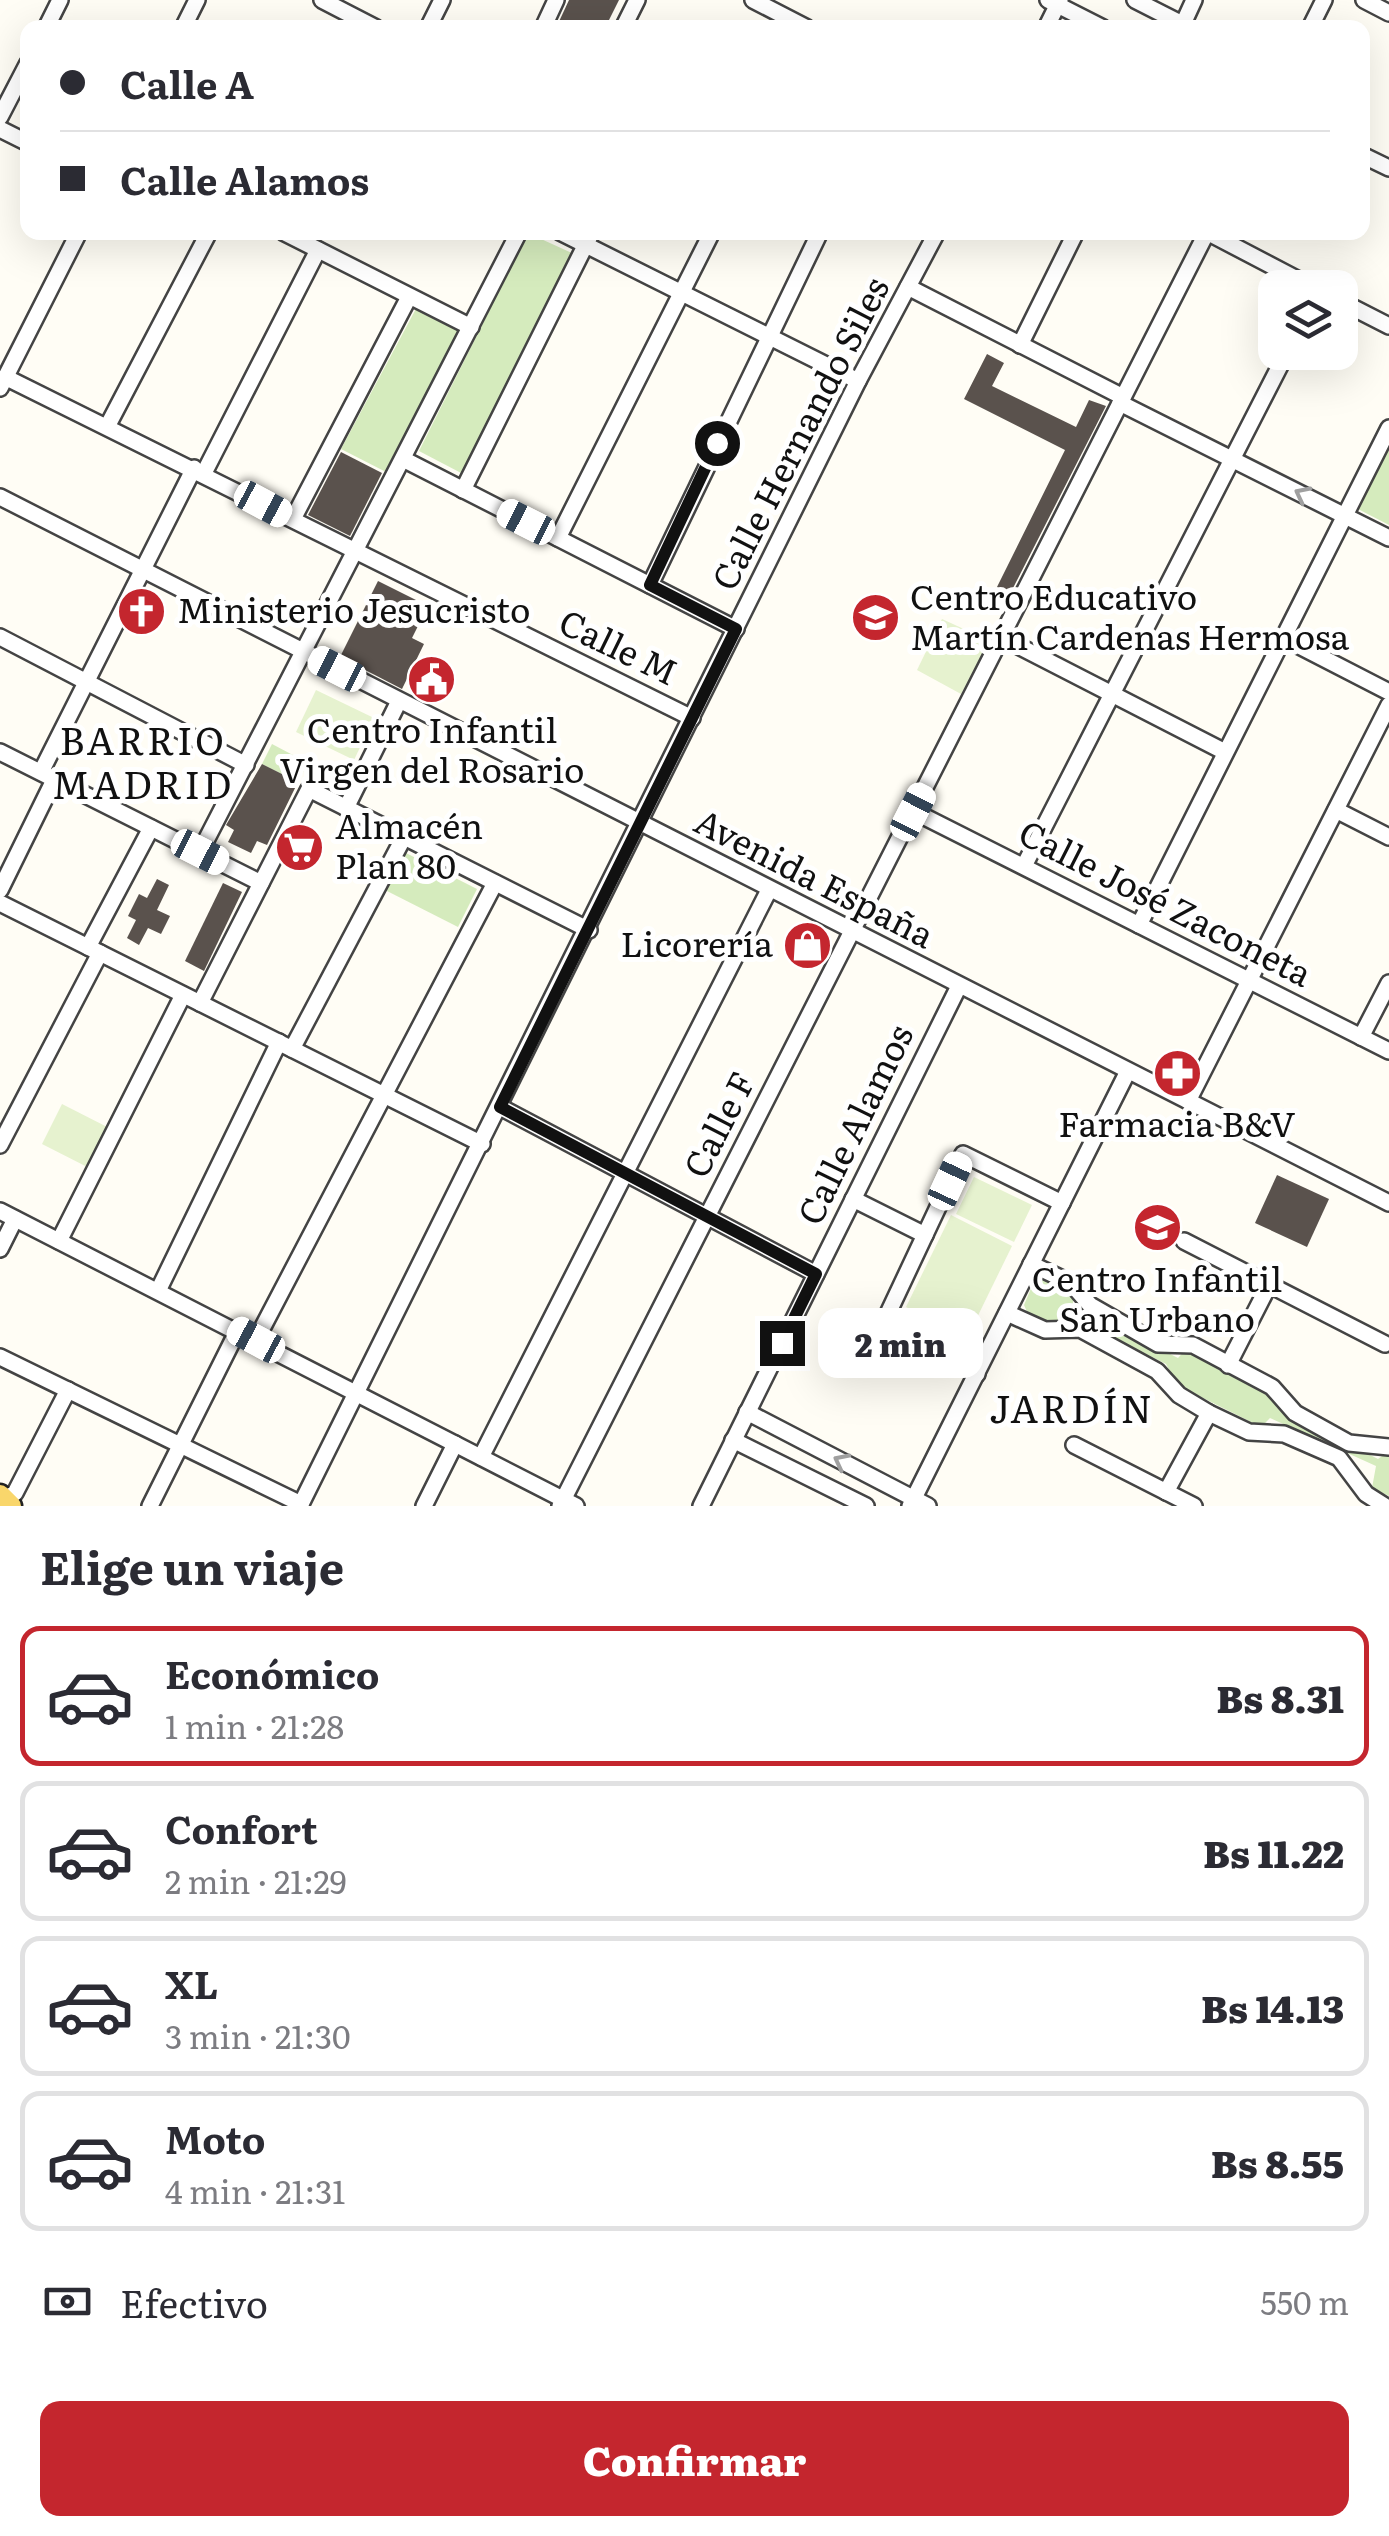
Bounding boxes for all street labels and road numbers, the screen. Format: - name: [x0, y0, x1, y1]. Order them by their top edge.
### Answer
- street label: Calle Hernando Siles: [697, 267, 900, 598]
- street label: Calle M: [551, 594, 687, 696]
- street label: Avenida España: [687, 794, 944, 959]
- street label: Calle José Zaconeta: [1011, 805, 1322, 998]
- street label: Calle Alamos: [782, 1015, 924, 1232]
- street label: Calle F: [669, 1062, 766, 1186]

